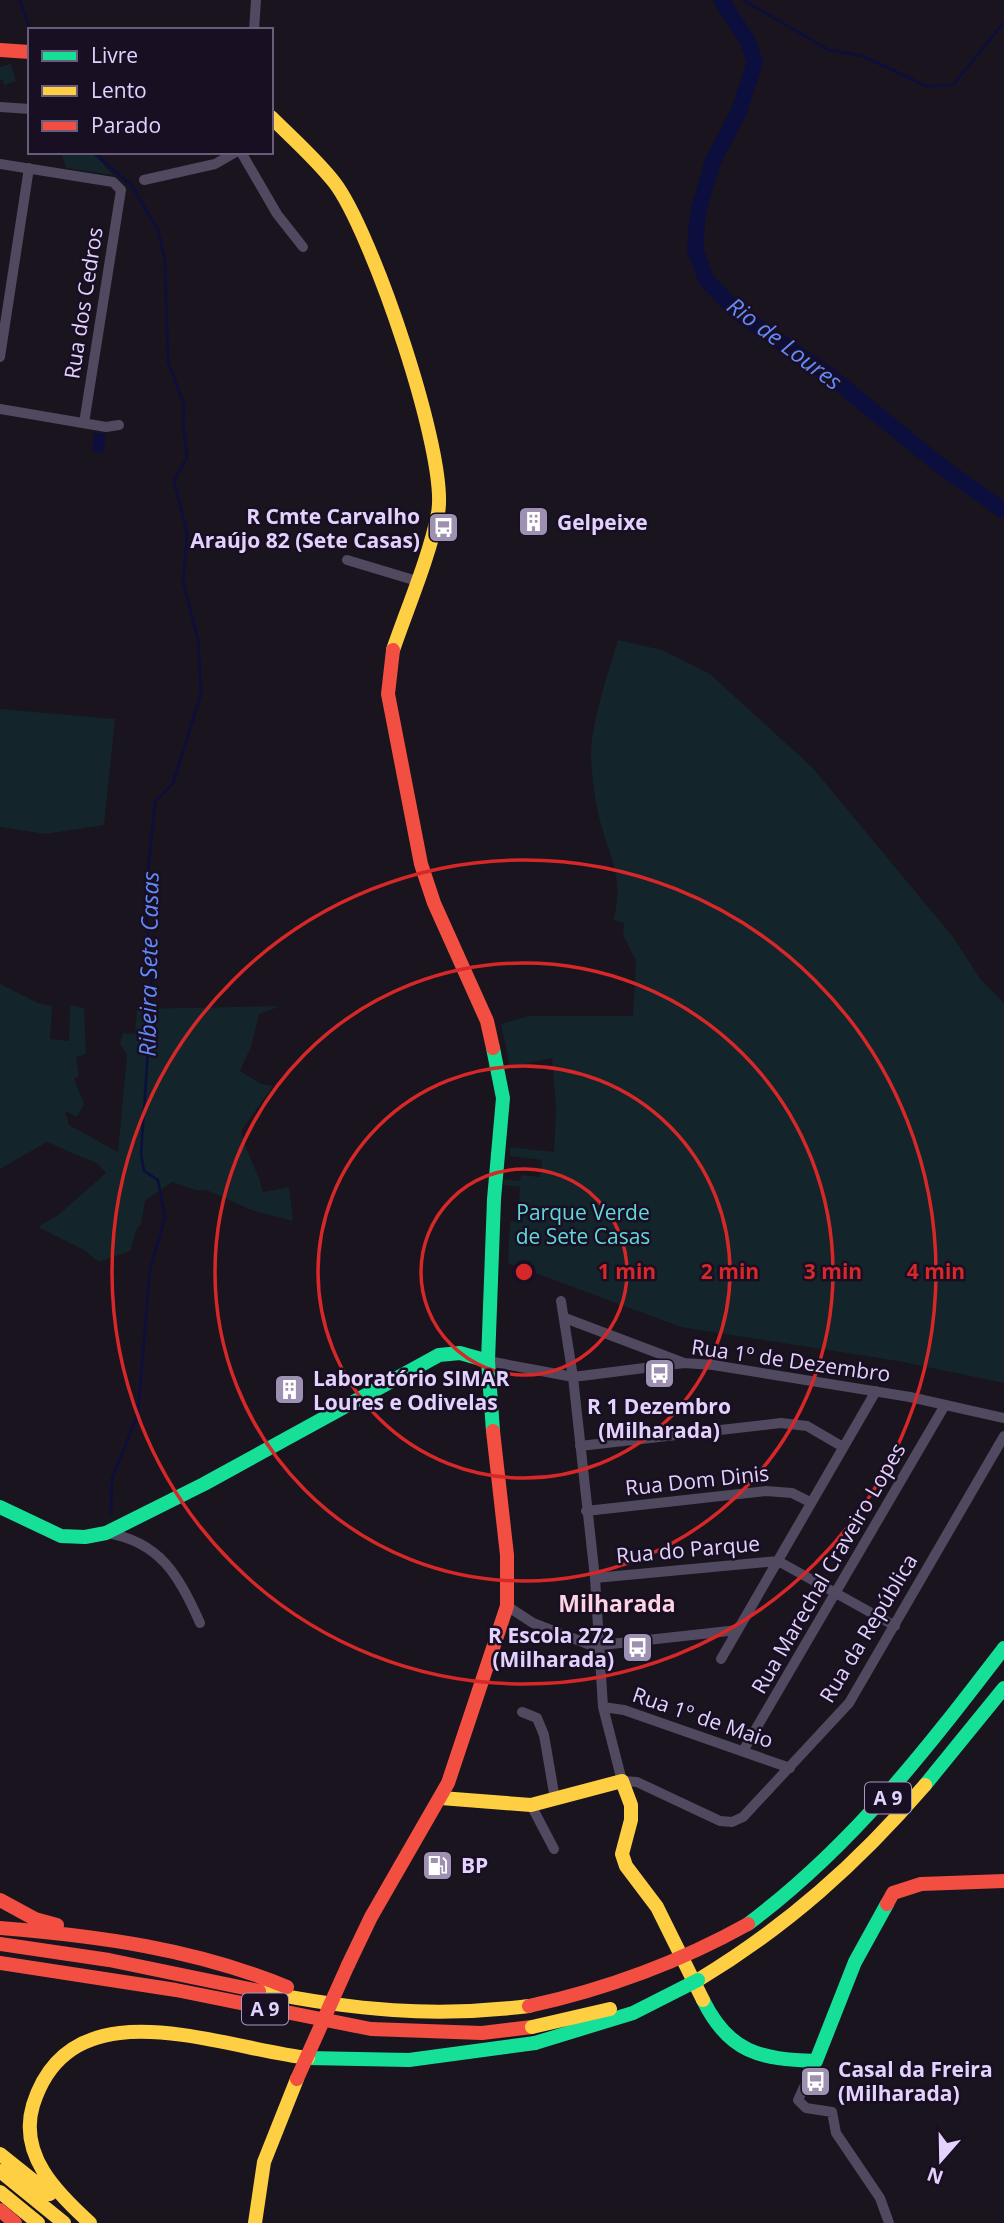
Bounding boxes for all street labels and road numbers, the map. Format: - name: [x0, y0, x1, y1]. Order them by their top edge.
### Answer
- street label: Rua dos Cedros: [57, 225, 109, 381]
- street label: Rua 1º de Dezembro: [690, 1332, 892, 1388]
- street label: Rua Marechal Craveiro Lopes: [745, 1437, 911, 1699]
- street label: Rua Dom Dinis: [624, 1459, 770, 1501]
- street label: Rua do Parque: [615, 1529, 761, 1569]
- street label: Rua da República: [813, 1549, 923, 1707]
- street label: Rua 1º de Maio: [629, 1680, 777, 1754]
- road number: A 9: [865, 1782, 911, 1814]
- road number: A 9: [242, 1994, 288, 2024]

